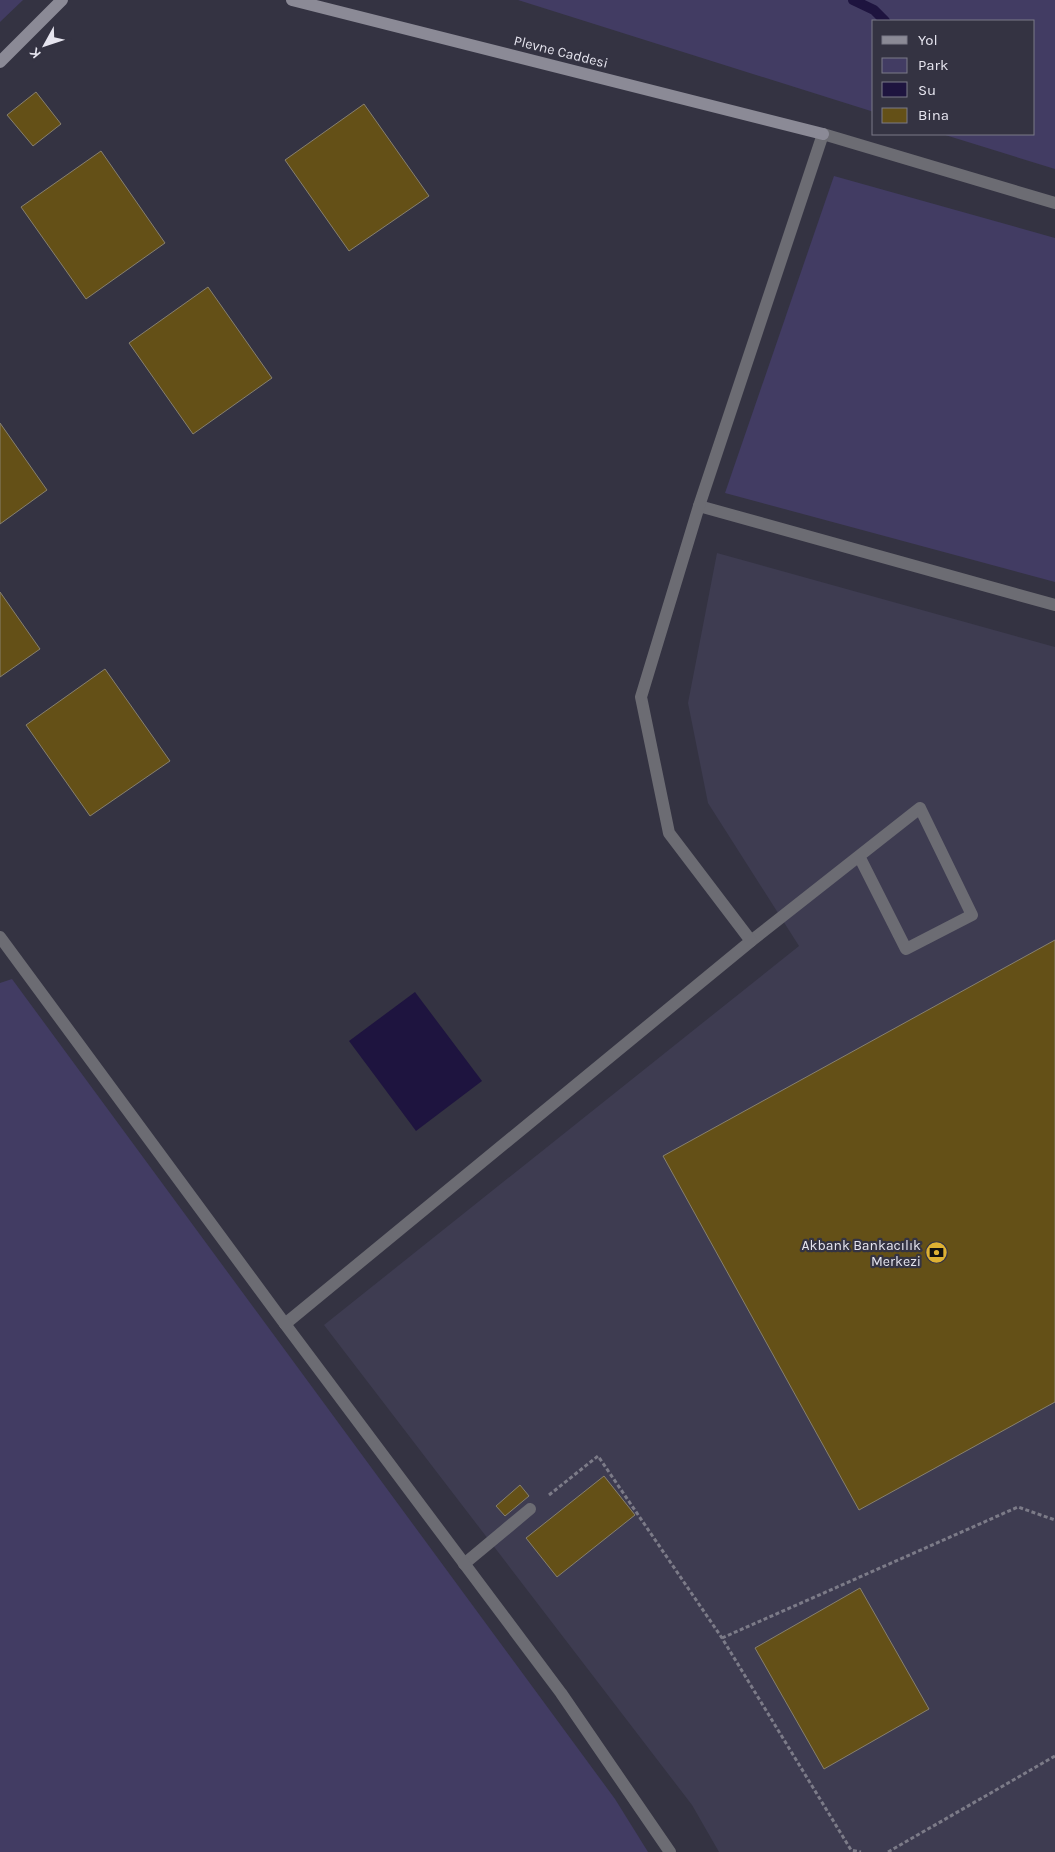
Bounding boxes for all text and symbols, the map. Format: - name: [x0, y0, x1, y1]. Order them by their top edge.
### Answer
- north arrow: [20, 20, 70, 70]
- legend: [872, 20, 1035, 135]
- text: Yol: [918, 31, 938, 49]
- street label: Plevne Caddesi: [512, 32, 610, 72]
- text: K: [25, 43, 45, 62]
- text: Park: [918, 56, 948, 74]
- text: Su: [918, 81, 936, 99]
- text: Bina: [918, 106, 949, 124]
- place label: Akbank Bankacılık Merkezi: [802, 1237, 921, 1270]
- bank icon: Akbank Bankacılık Merkezi: [925, 1241, 949, 1265]

